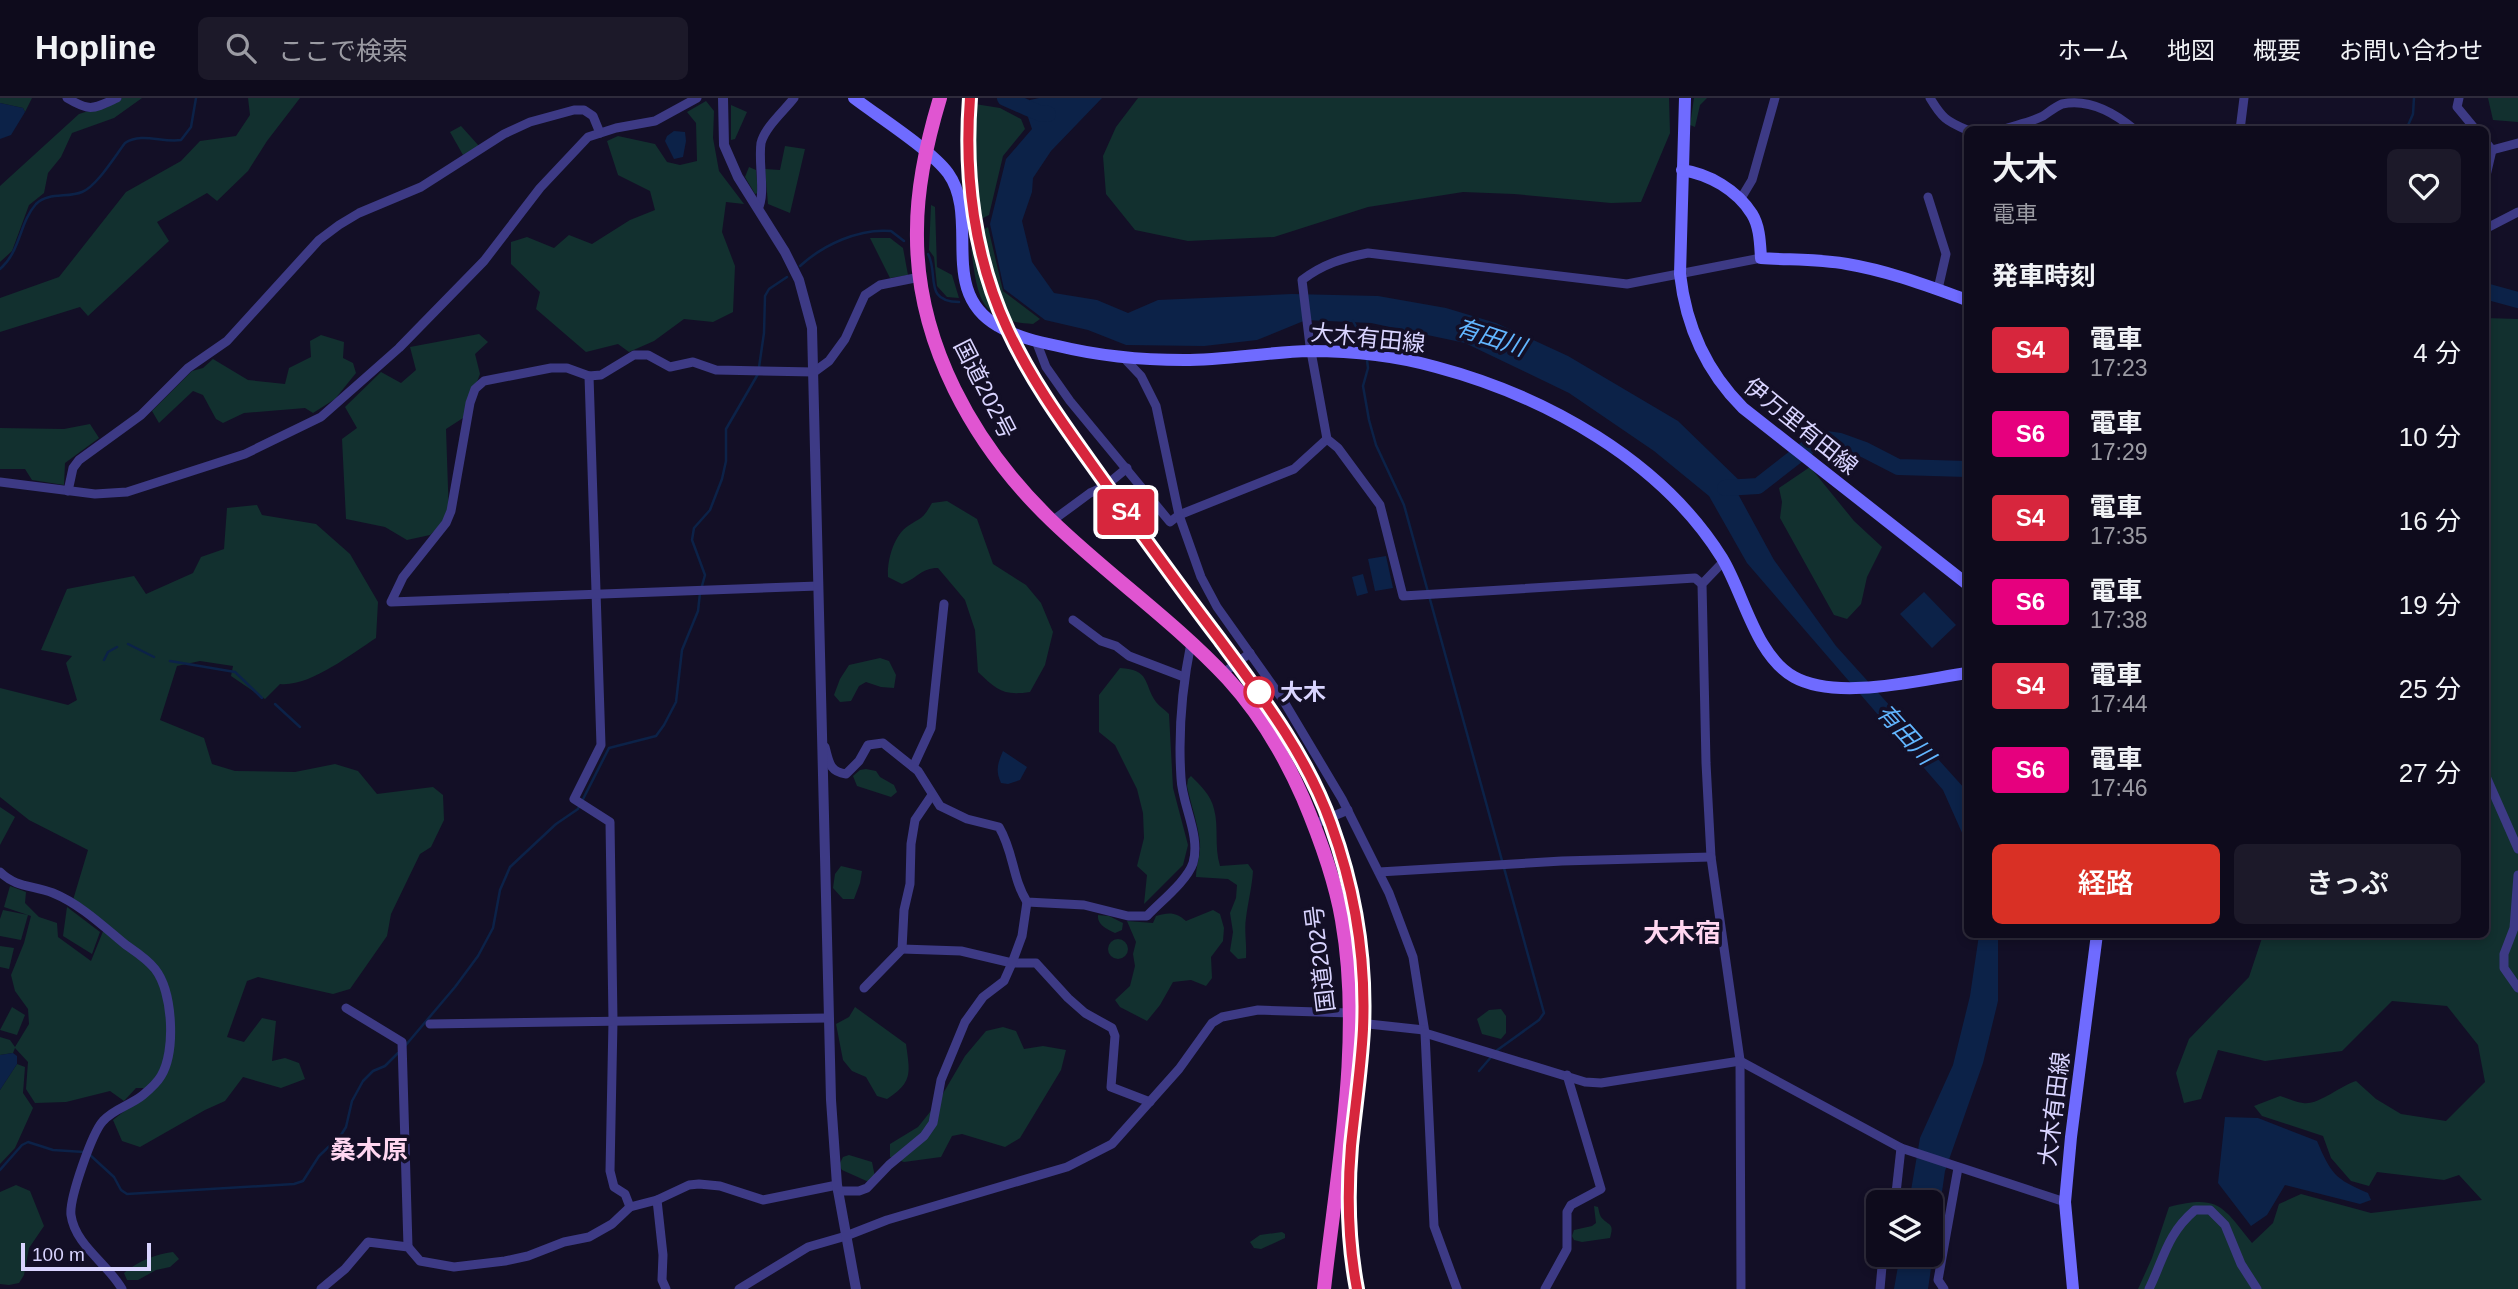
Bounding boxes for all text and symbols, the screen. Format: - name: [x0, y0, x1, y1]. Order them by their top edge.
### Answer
- search box: [198, 17, 688, 80]
- text: Hopline: [35, 29, 156, 66]
- icon: search: [222, 29, 260, 67]
- text: ここで検索: [278, 36, 408, 66]
- text: ホーム: [2058, 37, 2129, 64]
- text: 地図: [2167, 37, 2215, 64]
- text: 概要: [2253, 37, 2301, 64]
- text: お問い合わせ: [2339, 37, 2483, 64]
- button: heart: [2387, 149, 2461, 223]
- text: 大木: [1992, 150, 2058, 187]
- text: 電車: [1992, 201, 2038, 227]
- text: 発車時刻: [1992, 261, 2096, 291]
- water label: 有田川: [1453, 313, 1532, 362]
- street label: 大木有田線: [1309, 319, 1427, 357]
- text: 電車: [2090, 324, 2142, 354]
- street label: 国道202号: [949, 335, 1021, 443]
- text: S4: [2016, 336, 2045, 363]
- text: 4 分: [2413, 338, 2461, 368]
- text: 17:23: [2090, 355, 2148, 381]
- street label: 伊万里有田線: [1739, 372, 1863, 480]
- text: 電車: [2090, 408, 2142, 438]
- text: S6: [2016, 420, 2045, 447]
- text: 10 分: [2399, 422, 2461, 452]
- text: 17:29: [2090, 439, 2148, 465]
- line badge: S4: [1094, 489, 1158, 535]
- text: 電車: [2090, 492, 2142, 522]
- text: S4: [1111, 498, 1141, 525]
- text: S4: [2016, 504, 2045, 531]
- text: 16 分: [2399, 506, 2461, 536]
- text: 17:35: [2090, 523, 2148, 549]
- text: 電車: [2090, 576, 2142, 606]
- text: S6: [2016, 588, 2045, 615]
- text: 19 分: [2399, 590, 2461, 620]
- text: 17:38: [2090, 607, 2148, 633]
- text: 電車: [2090, 660, 2142, 690]
- text: S4: [2016, 672, 2045, 699]
- text: 25 分: [2399, 674, 2461, 704]
- marker: 大木: [1244, 677, 1274, 707]
- place label: 大木: [1280, 679, 1326, 705]
- text: 17:44: [2090, 691, 2148, 717]
- water label: 有田川: [1872, 698, 1942, 772]
- text: 電車: [2090, 744, 2142, 774]
- text: S6: [2016, 756, 2045, 783]
- text: 27 分: [2399, 758, 2461, 788]
- text: 17:46: [2090, 775, 2148, 801]
- button: 経路: [1992, 844, 2220, 924]
- button: きっぷ: [2234, 844, 2461, 924]
- street label: 国道202号: [1301, 904, 1339, 1014]
- district label: 大木宿: [1643, 918, 1721, 948]
- street label: 大木有田線: [2034, 1050, 2074, 1168]
- district label: 桑木原: [330, 1135, 408, 1165]
- map controls: [1866, 1190, 1943, 1267]
- button: layers: [1866, 1190, 1943, 1267]
- scale bar: [21, 1240, 150, 1272]
- text: 100 m: [32, 1244, 85, 1265]

